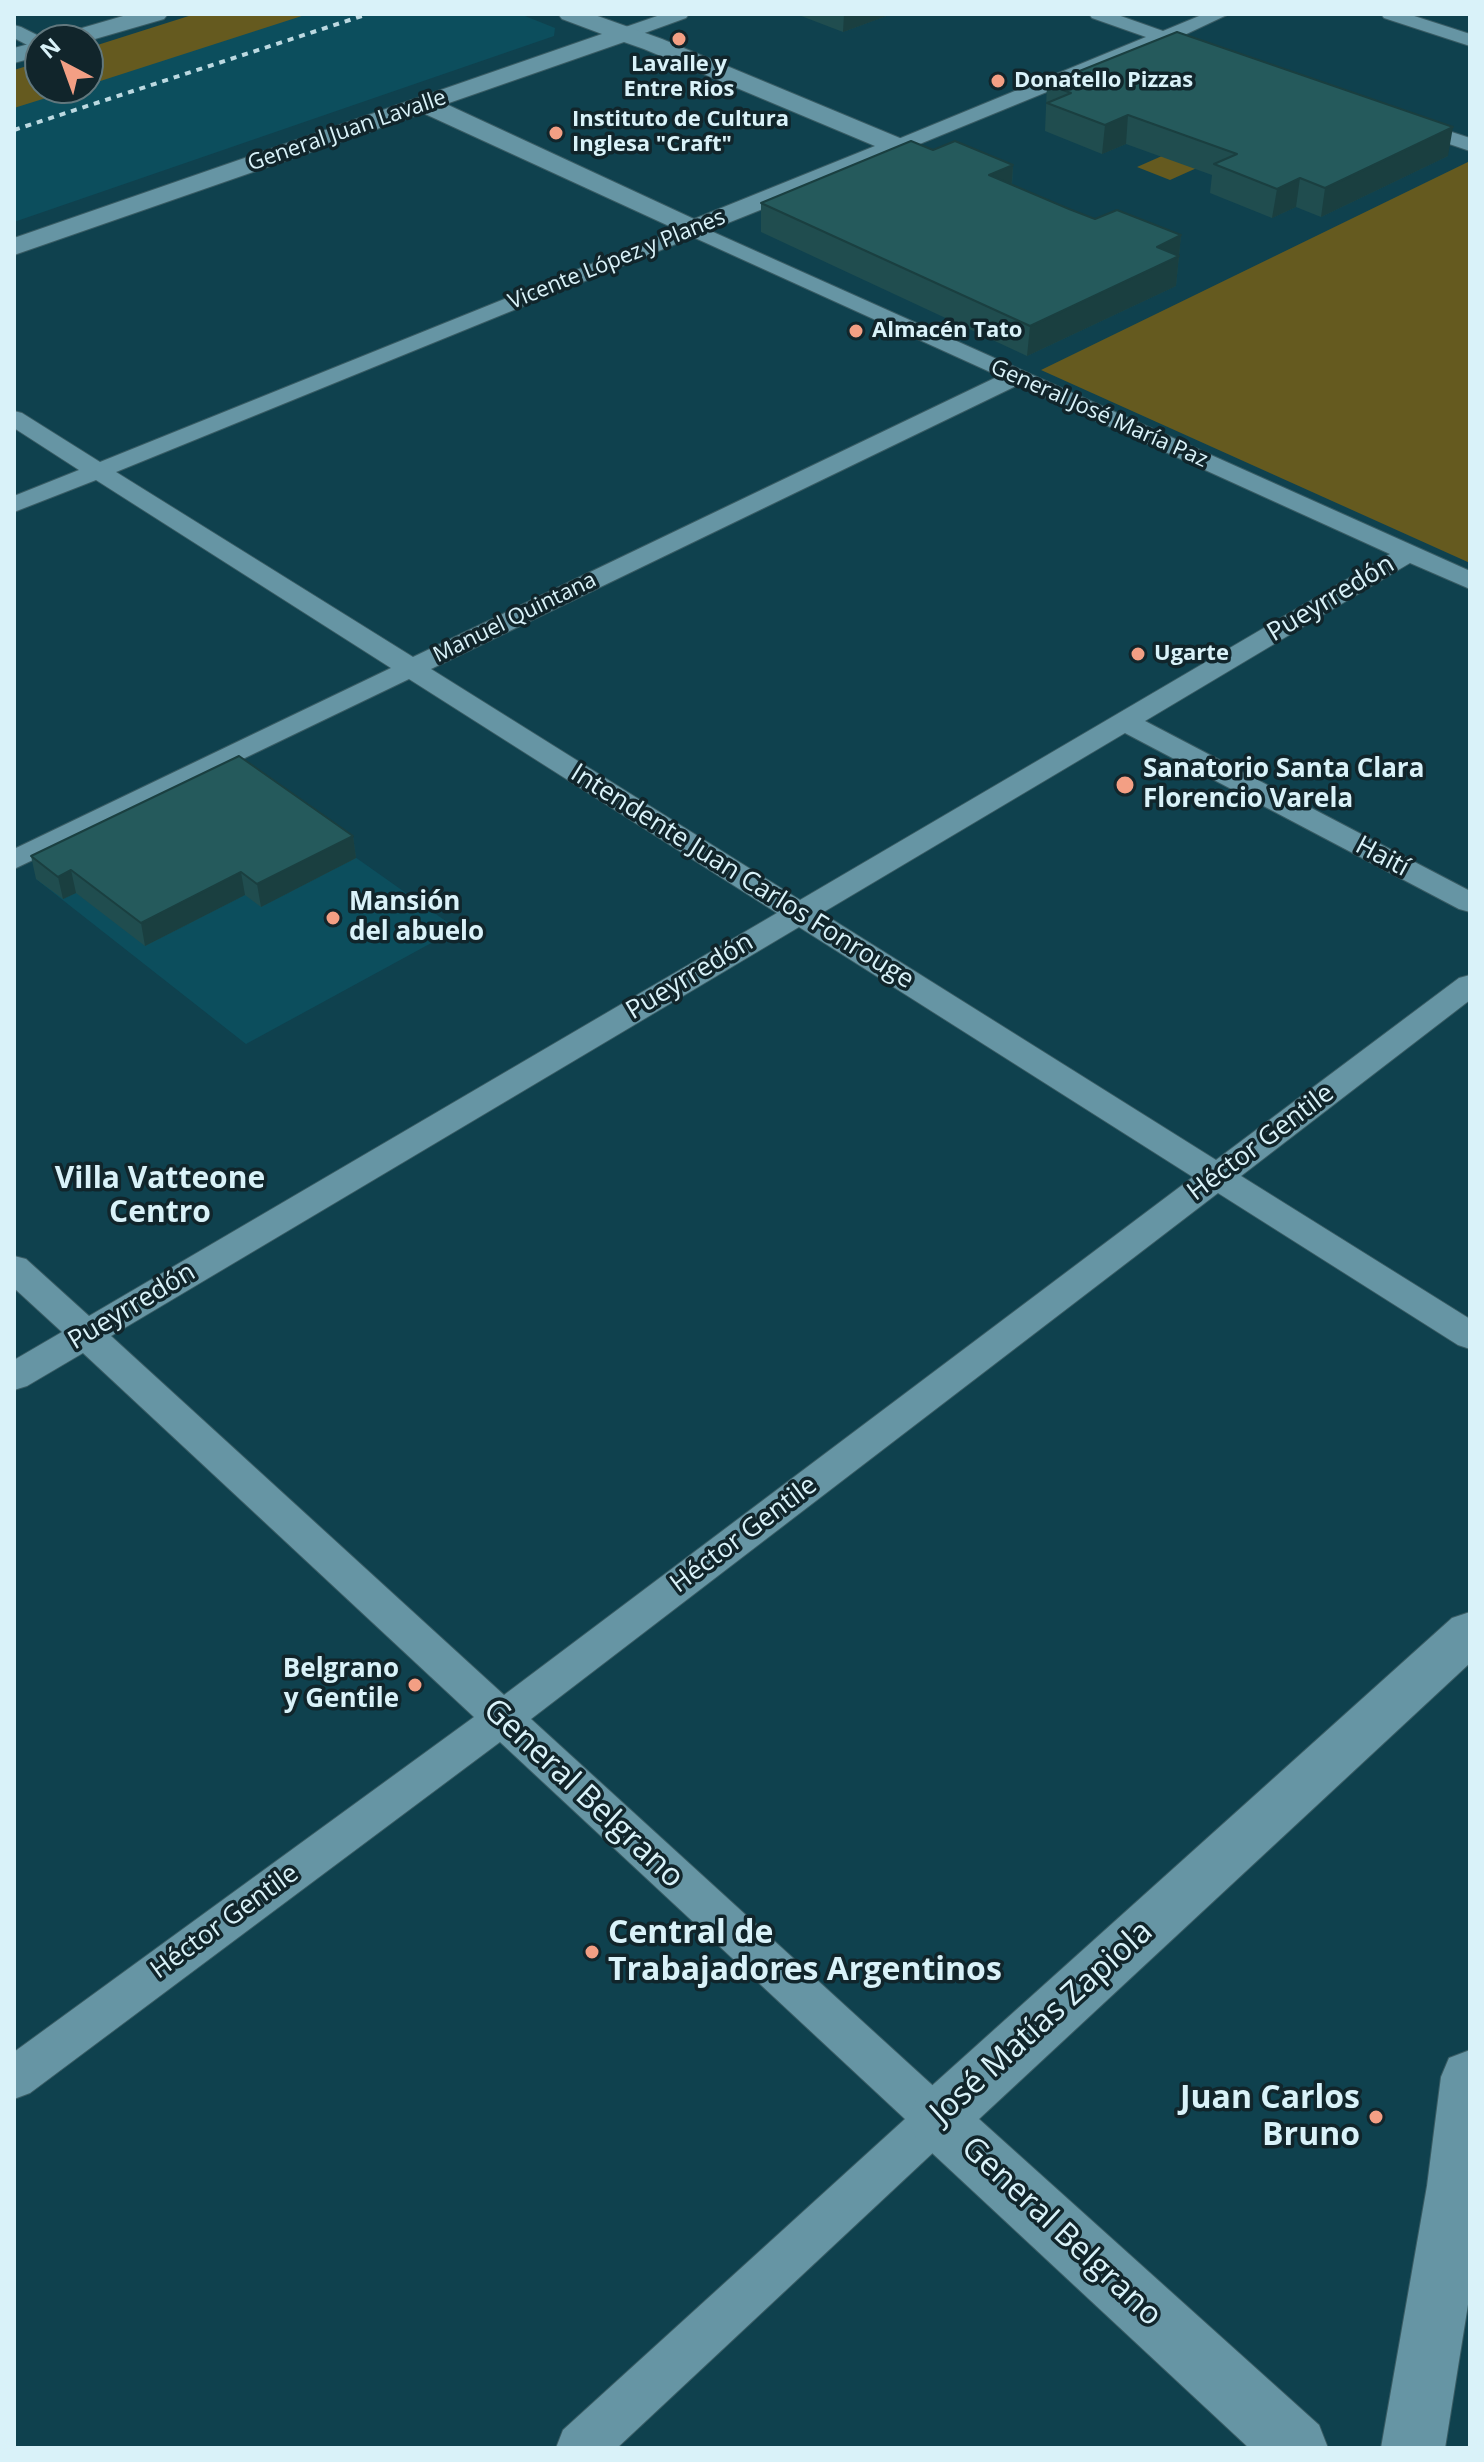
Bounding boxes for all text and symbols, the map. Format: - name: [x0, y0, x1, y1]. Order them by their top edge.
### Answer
- north arrow: [24, 24, 104, 104]
- text: N: [33, 30, 66, 65]
- marker: Lavalle y Entre Rios: [670, 30, 688, 48]
- place label: Lavalle y Entre Rios: [624, 52, 734, 104]
- place label: Donatello Pizzas: [1014, 68, 1193, 94]
- marker: Donatello Pizzas: [989, 72, 1007, 90]
- street label: General Juan Lavalle: [244, 85, 450, 177]
- place label: Instituto de Cultura Inglesa "Craft": [572, 107, 789, 158]
- marker: Instituto de Cultura Inglesa "Craft": [547, 124, 565, 142]
- street label: Vicente López y Planes: [505, 204, 729, 316]
- place label: Almacén Tato: [872, 318, 1022, 344]
- marker: Almacén Tato: [847, 322, 865, 340]
- street label: General José María Paz: [986, 354, 1212, 474]
- street label: Pueyrredón: [1262, 549, 1400, 649]
- street label: Manuel Quintana: [429, 567, 601, 669]
- place label: Ugarte: [1154, 641, 1229, 667]
- marker: Ugarte: [1129, 645, 1147, 663]
- place label: Sanatorio Santa Clara Florencio Varela: [1143, 754, 1424, 816]
- street label: Intendente Juan Carlos Fonrouge: [565, 758, 919, 996]
- marker: Sanatorio Santa Clara Florencio Varela: [1114, 774, 1136, 796]
- street label: Haití: [1350, 830, 1414, 884]
- place label: Mansión del abuelo: [349, 887, 484, 948]
- marker: Mansión del abuelo: [324, 909, 342, 927]
- street label: Pueyrredón: [621, 927, 759, 1027]
- street label: Héctor Gentile: [1182, 1078, 1340, 1208]
- district label: Villa Vatteone Centro: [55, 1161, 265, 1232]
- street label: Pueyrredón: [63, 1257, 201, 1357]
- street label: Héctor Gentile: [665, 1470, 823, 1600]
- place label: Belgrano y Gentile: [283, 1654, 399, 1716]
- marker: Belgrano y Gentile: [406, 1676, 424, 1694]
- street label: General Belgrano: [475, 1691, 691, 1897]
- street label: Héctor Gentile: [145, 1858, 305, 1986]
- street label: José Matías Zapiola: [923, 1913, 1161, 2133]
- place label: Central de Trabajadores Argentinos: [608, 1915, 1002, 1990]
- marker: Central de Trabajadores Argentinos: [583, 1943, 601, 1961]
- place label: Juan Carlos Bruno: [1180, 2080, 1360, 2155]
- marker: Juan Carlos Bruno: [1367, 2108, 1385, 2126]
- street label: General Belgrano: [953, 2129, 1169, 2335]

